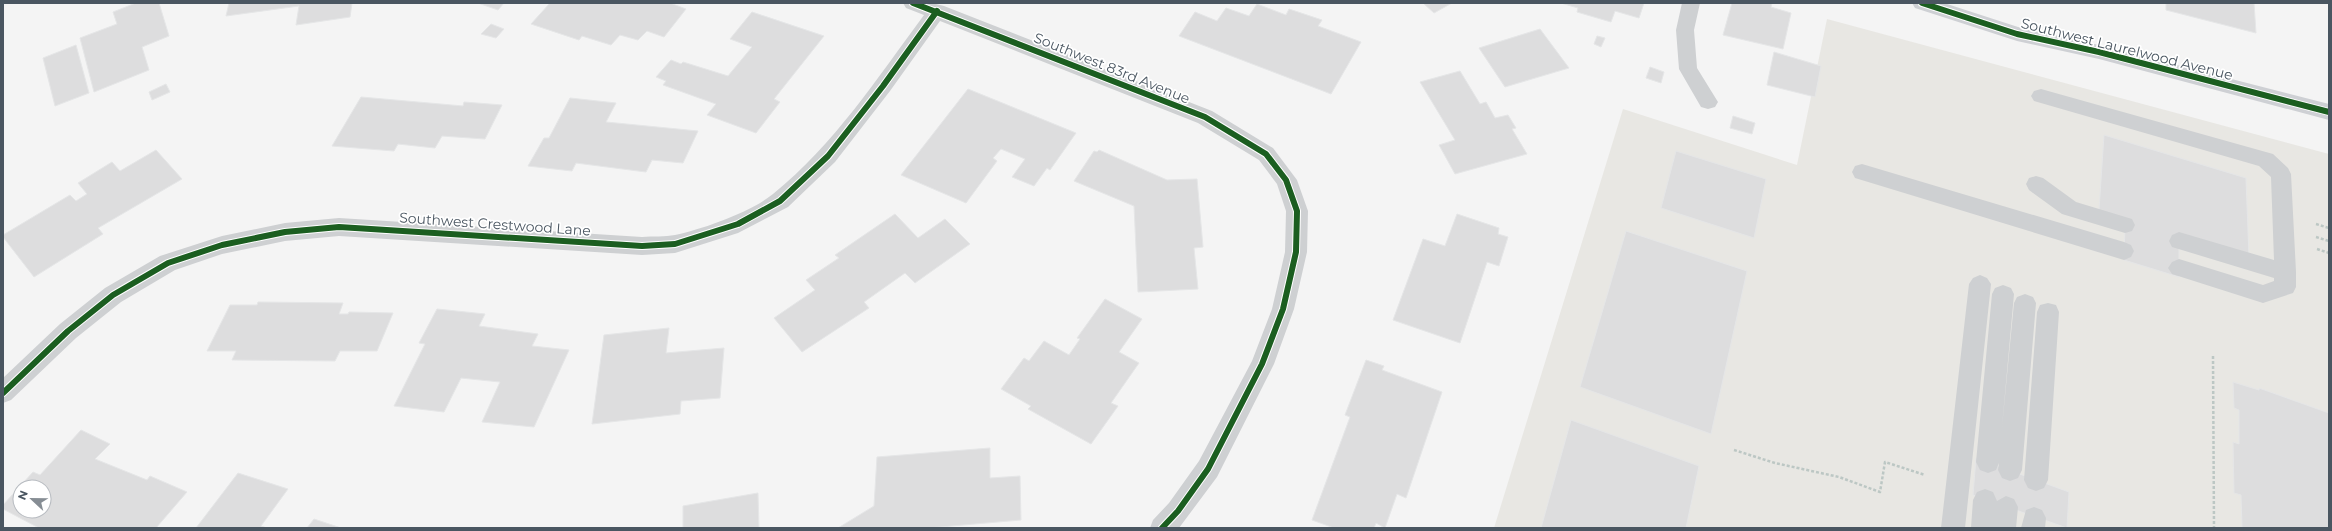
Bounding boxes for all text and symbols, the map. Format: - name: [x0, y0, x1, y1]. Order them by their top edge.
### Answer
- street label: Southwest Laurelwood Avenue: [2019, 14, 2235, 84]
- street label: Southwest 83rd Avenue: [1031, 28, 1193, 108]
- street label: Southwest Crestwood Lane: [399, 208, 591, 240]
- north arrow: [12, 479, 52, 519]
- text: N: [15, 489, 31, 502]

